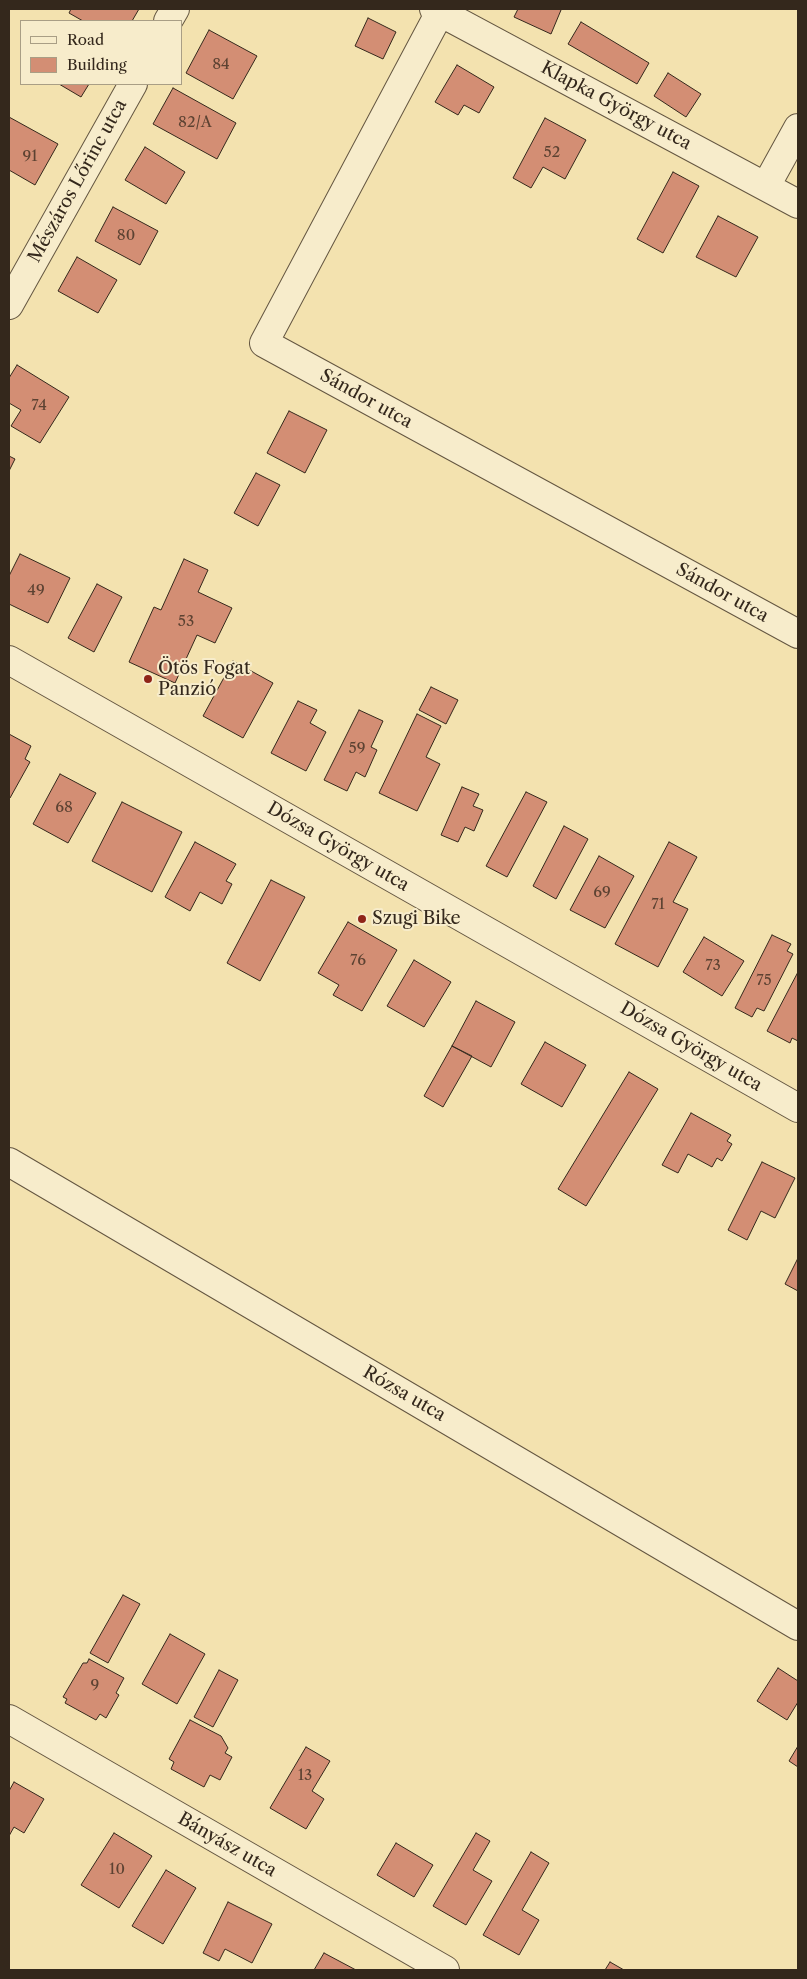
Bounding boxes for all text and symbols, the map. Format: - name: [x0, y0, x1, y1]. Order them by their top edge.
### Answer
- legend: [20, 20, 182, 85]
- text: Road: [67, 30, 104, 49]
- text: Building: [67, 55, 127, 74]
- house number: 84: [212, 56, 230, 74]
- street label: Klapka György utca: [537, 57, 695, 155]
- street label: Mészáros Lőrinc utca: [24, 96, 132, 266]
- house number: 82/A: [178, 114, 212, 132]
- house number: 52: [544, 144, 560, 162]
- house number: 91: [22, 148, 38, 166]
- house number: 80: [117, 227, 135, 245]
- street label: Sándor utca: [316, 365, 416, 433]
- house number: 74: [31, 397, 47, 415]
- street label: Sándor utca: [672, 559, 772, 627]
- house number: 49: [27, 582, 45, 600]
- house number: 53: [178, 613, 194, 631]
- place label: Ötös Fogat Panzió: [158, 658, 250, 701]
- marker: Ötös Fogat Panzió: [142, 673, 154, 685]
- house number: 59: [349, 740, 365, 758]
- street label: Dózsa György utca: [263, 798, 413, 896]
- house number: 68: [55, 799, 73, 817]
- house number: 69: [593, 884, 611, 902]
- house number: 71: [651, 896, 665, 914]
- place label: Szugi Bike: [372, 908, 461, 930]
- marker: Szugi Bike: [356, 913, 368, 925]
- house number: 76: [350, 952, 366, 970]
- house number: 73: [705, 957, 721, 975]
- house number: 75: [756, 972, 772, 990]
- street label: Dózsa György utca: [616, 998, 766, 1096]
- street label: Rózsa utca: [359, 1362, 449, 1426]
- house number: 9: [91, 1677, 99, 1695]
- house number: 13: [298, 1767, 312, 1785]
- street label: Bányász utca: [174, 1808, 280, 1882]
- house number: 10: [109, 1861, 125, 1879]

